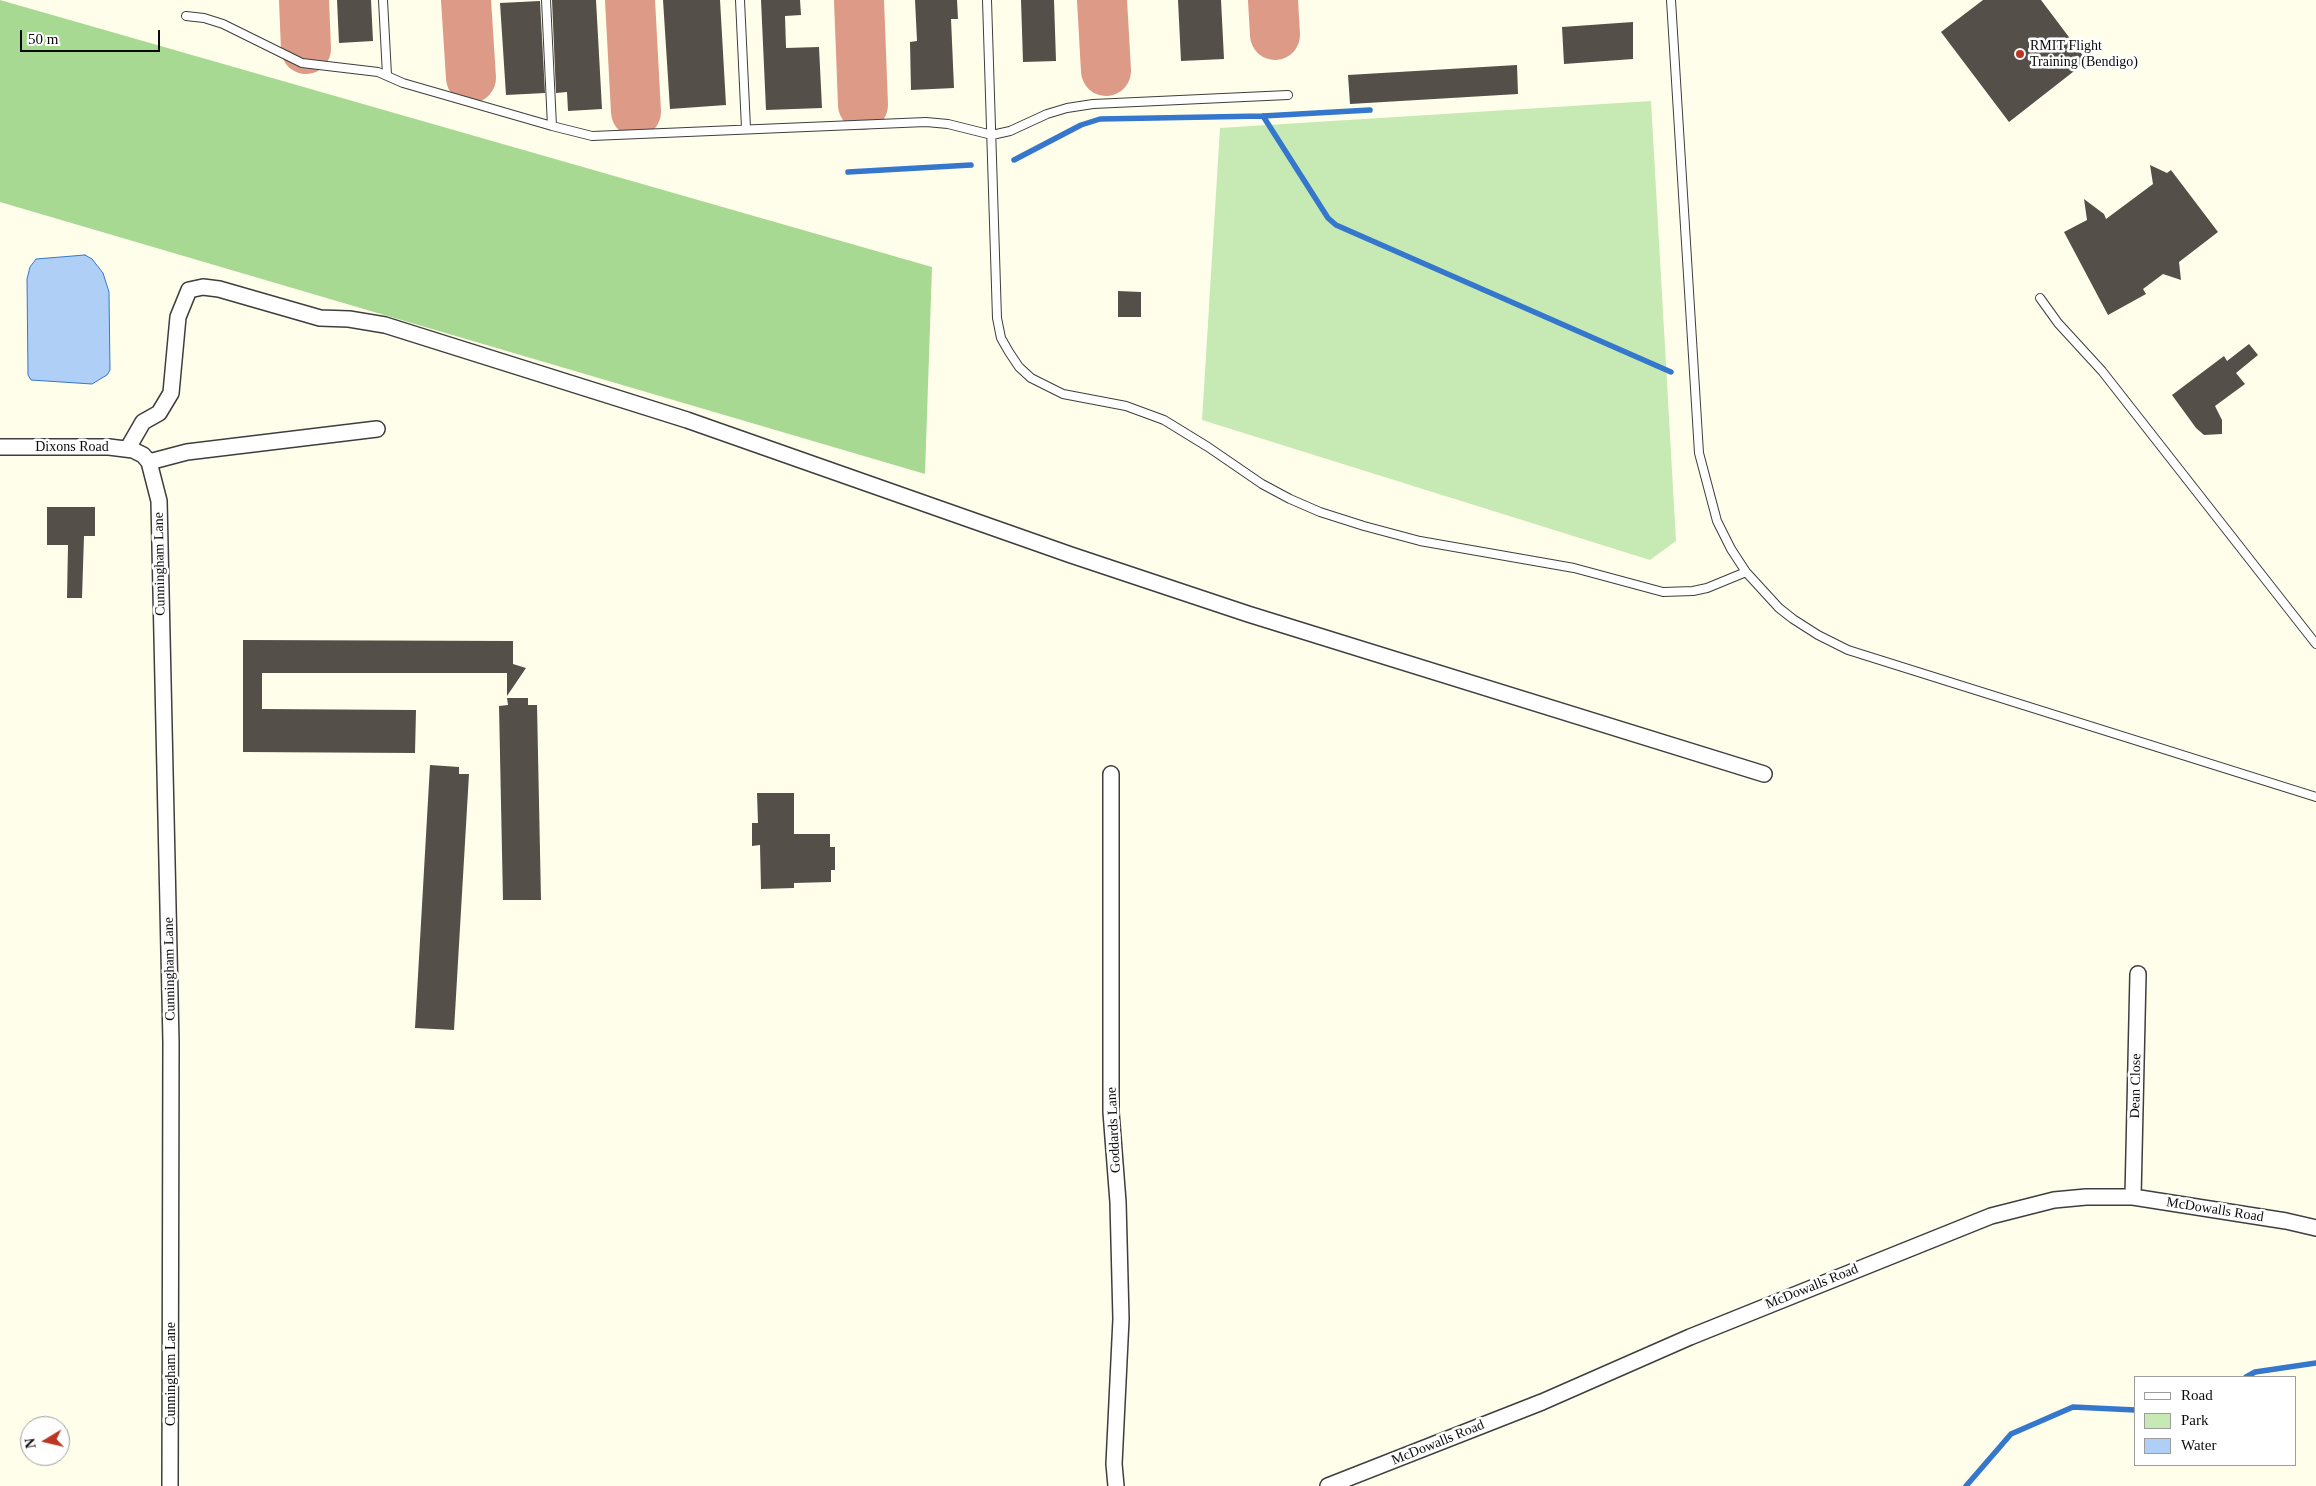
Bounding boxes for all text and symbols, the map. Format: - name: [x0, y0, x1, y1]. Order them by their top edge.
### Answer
- scale bar: [22, 20, 162, 52]
- text: 50 m: [28, 31, 58, 47]
- place label: RMIT Flight Training (Bendigo): [2030, 38, 2138, 70]
- marker: RMIT Flight Training (Bendigo): [2014, 48, 2026, 60]
- street label: Dixons Road: [35, 439, 109, 455]
- street label: Cunningham Lane: [151, 512, 169, 616]
- street label: Cunningham Lane: [161, 917, 179, 1021]
- street label: Dean Close: [2127, 1053, 2145, 1119]
- street label: Goddards Lane: [1103, 1087, 1125, 1173]
- street label: McDowalls Road: [2165, 1194, 2265, 1226]
- street label: McDowalls Road: [1763, 1261, 1861, 1313]
- street label: Cunningham Lane: [163, 1322, 179, 1426]
- legend: [2134, 1376, 2296, 1466]
- text: Road: [2181, 1387, 2213, 1403]
- text: Park: [2181, 1412, 2209, 1428]
- north arrow: [20, 1416, 70, 1466]
- street label: McDowalls Road: [1389, 1417, 1487, 1469]
- text: N: [22, 1437, 39, 1449]
- text: Water: [2181, 1437, 2216, 1453]

